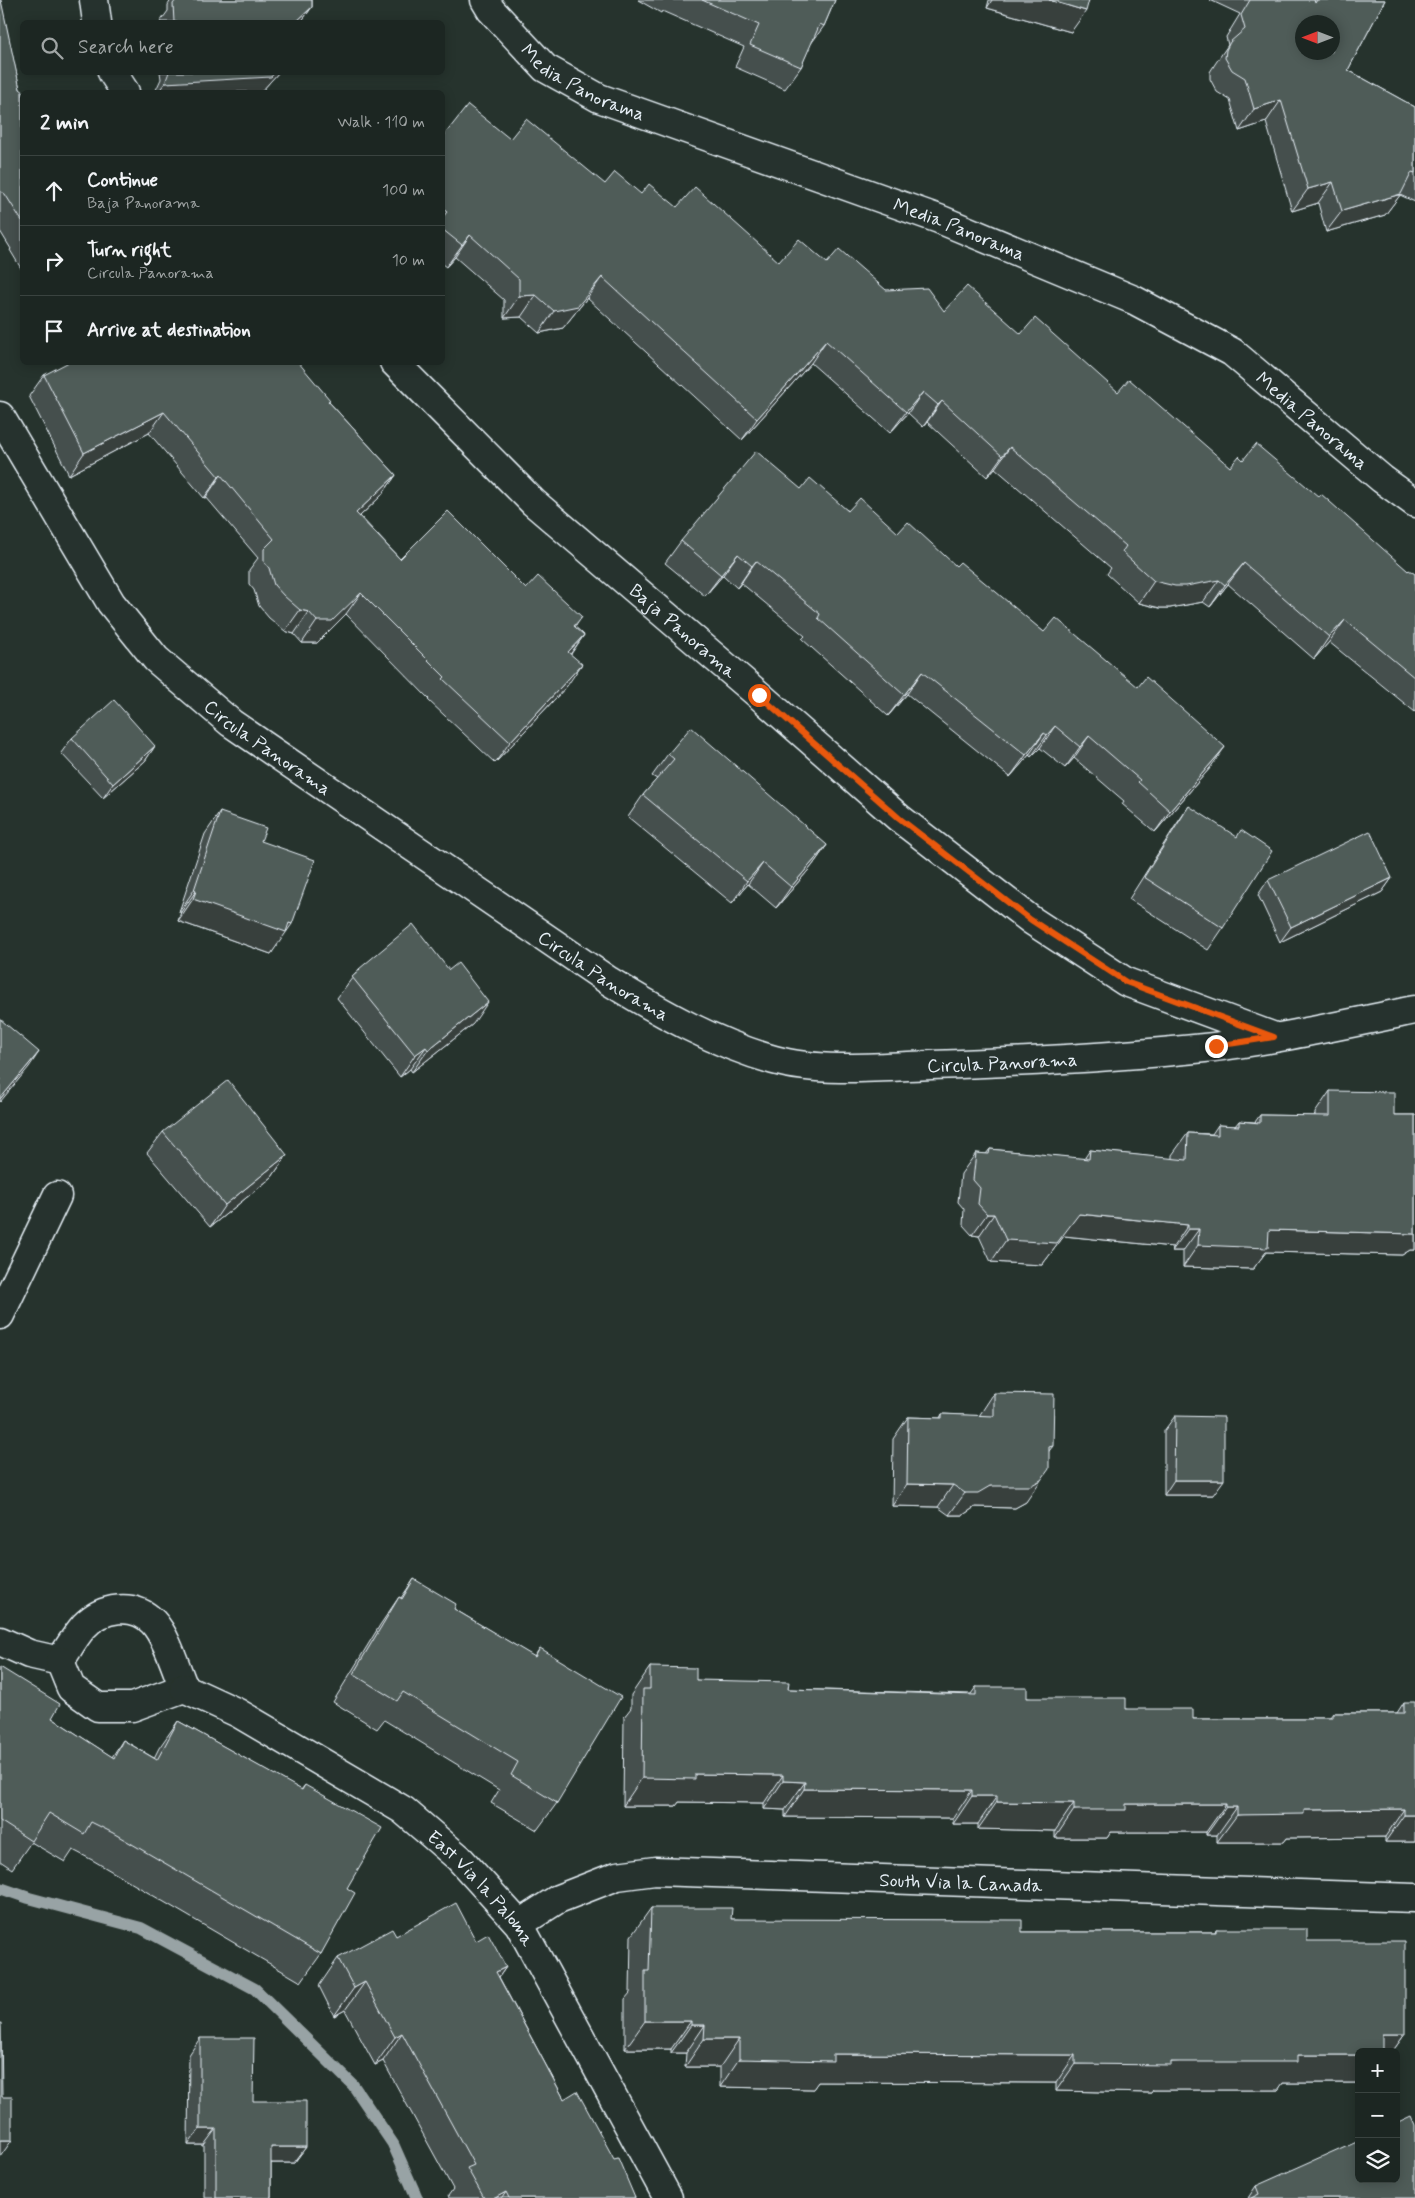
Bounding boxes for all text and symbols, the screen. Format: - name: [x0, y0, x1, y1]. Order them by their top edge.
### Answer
- north arrow: [1295, 15, 1340, 60]
- search box: [20, 20, 445, 75]
- icon: search: [38, 34, 66, 62]
- text: Search here: [78, 35, 174, 60]
- street label: Media Panorama: [515, 39, 648, 127]
- text: 2 min: [40, 109, 89, 137]
- text: Walk · 110 m: [337, 112, 425, 133]
- text: Continue: [87, 168, 158, 193]
- icon: ahead: [40, 177, 68, 205]
- text: 100 m: [382, 180, 425, 201]
- text: Baja Panorama: [87, 193, 200, 214]
- street label: Media Panorama: [890, 193, 1028, 267]
- text: Turn right: [87, 238, 171, 263]
- icon: right: [40, 247, 68, 275]
- text: 10 m: [392, 250, 425, 271]
- text: Circula Panorama: [87, 263, 214, 284]
- icon: arrive: [40, 317, 68, 345]
- text: Arrive at destination: [87, 318, 251, 343]
- street label: Media Panorama: [1250, 367, 1373, 476]
- street label: Baja Panorama: [623, 579, 742, 685]
- route start: [748, 684, 771, 707]
- street label: Circula Panorama: [198, 694, 336, 802]
- street label: Circula Panorama: [533, 925, 673, 1027]
- route end: [1205, 1035, 1228, 1058]
- street label: Circula Panorama: [927, 1047, 1078, 1079]
- street label: East Via la Paloma: [421, 1825, 540, 1951]
- street label: South Via la Canada: [879, 1868, 1043, 1899]
- map controls: [1355, 2048, 1400, 2183]
- button: +: [1355, 2048, 1400, 2093]
- button: −: [1355, 2093, 1400, 2138]
- button: layers: [1355, 2138, 1400, 2183]

